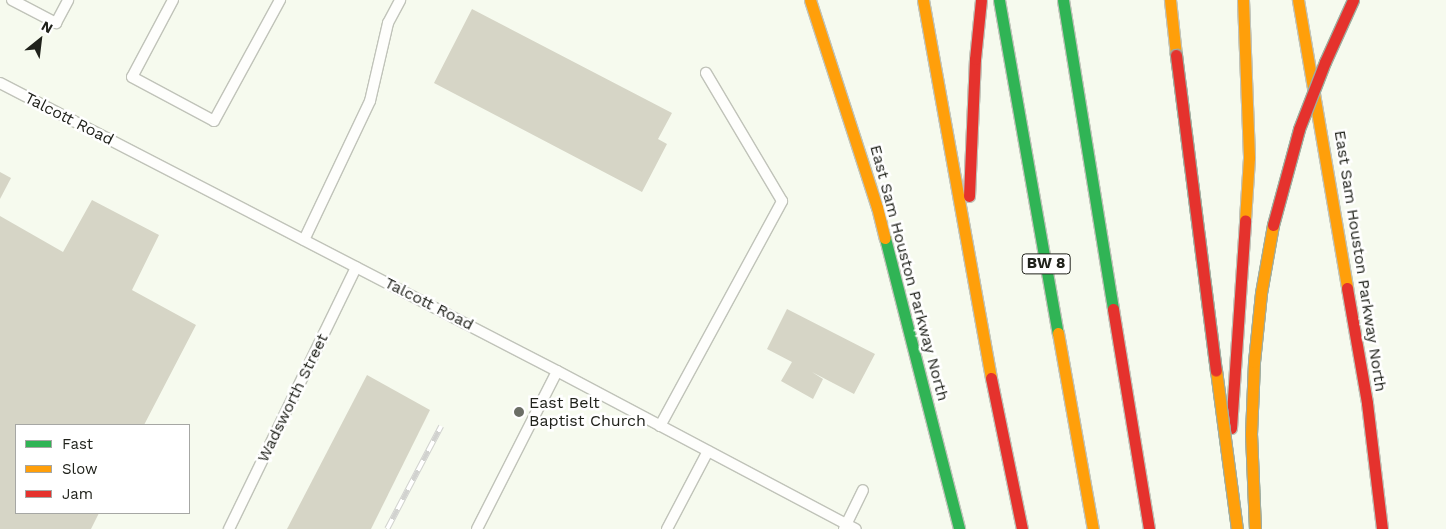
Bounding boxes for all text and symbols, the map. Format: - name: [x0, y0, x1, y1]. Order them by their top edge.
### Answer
- north arrow: [15, 15, 65, 65]
- text: N: [39, 17, 56, 36]
- street label: Talcott Road: [21, 88, 117, 150]
- street label: East Sam Houston Parkway North: [1330, 129, 1390, 393]
- street label: East Sam Houston Parkway North: [865, 143, 953, 403]
- road number: BW 8: [1021, 252, 1071, 276]
- street label: Talcott Road: [381, 273, 477, 335]
- street label: Wadsworth Street: [254, 331, 332, 465]
- place label: East Belt Baptist Church: [529, 393, 646, 431]
- marker: East Belt Baptist Church: [513, 406, 525, 418]
- legend: [15, 424, 190, 514]
- text: Fast: [62, 435, 93, 453]
- text: Slow: [62, 460, 98, 478]
- text: Jam: [62, 485, 93, 503]

